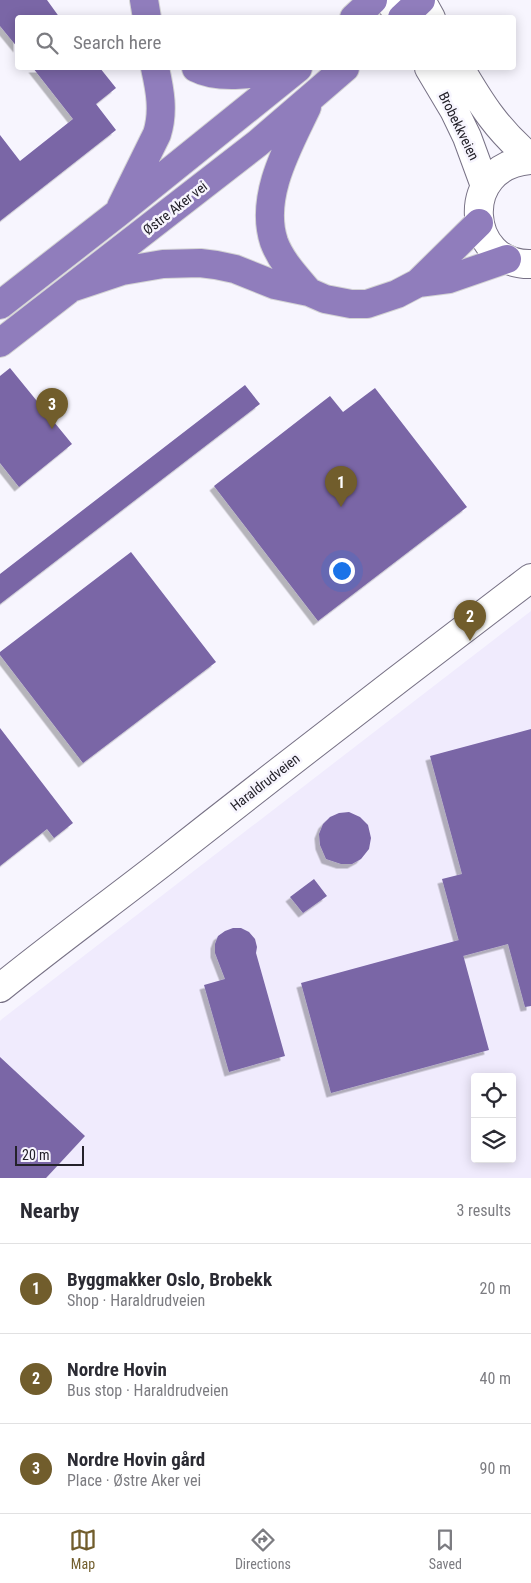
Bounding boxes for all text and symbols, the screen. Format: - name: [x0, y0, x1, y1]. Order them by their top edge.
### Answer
- search box: [15, 15, 516, 70]
- icon: search: [33, 29, 61, 57]
- text: Search here: [73, 31, 161, 54]
- street label: Brobekkveien: [436, 89, 482, 163]
- street label: Østre Aker vei: [140, 178, 210, 238]
- pin: 3: [36, 388, 68, 429]
- pin: 1: [325, 466, 357, 507]
- your location: [329, 558, 355, 584]
- pin: 2: [454, 600, 486, 641]
- street label: Haraldrudveien: [227, 750, 303, 814]
- map controls: [471, 1073, 516, 1163]
- button: locate: [471, 1073, 516, 1118]
- button: layers: [471, 1118, 516, 1163]
- scale bar: [15, 1143, 84, 1166]
- text: 20 m: [22, 1147, 50, 1163]
- text: Nearby: [20, 1199, 79, 1223]
- text: 3 results: [456, 1201, 511, 1220]
- text: Byggmakker Oslo, Brobekk: [67, 1268, 272, 1291]
- text: 1: [32, 1279, 40, 1298]
- text: 20 m: [479, 1279, 511, 1298]
- text: Shop · Haraldrudveien: [67, 1291, 205, 1310]
- text: Nordre Hovin: [67, 1358, 167, 1381]
- text: 2: [32, 1369, 40, 1388]
- text: 40 m: [479, 1369, 511, 1388]
- text: Bus stop · Haraldrudveien: [67, 1381, 229, 1400]
- text: Nordre Hovin gård: [67, 1448, 205, 1471]
- text: 3: [32, 1459, 40, 1478]
- text: 90 m: [479, 1459, 511, 1478]
- text: Place · Østre Aker vei: [67, 1471, 201, 1490]
- tab: Map: [69, 1526, 97, 1572]
- tab: Directions: [235, 1526, 291, 1572]
- tab: Saved: [429, 1526, 462, 1572]

